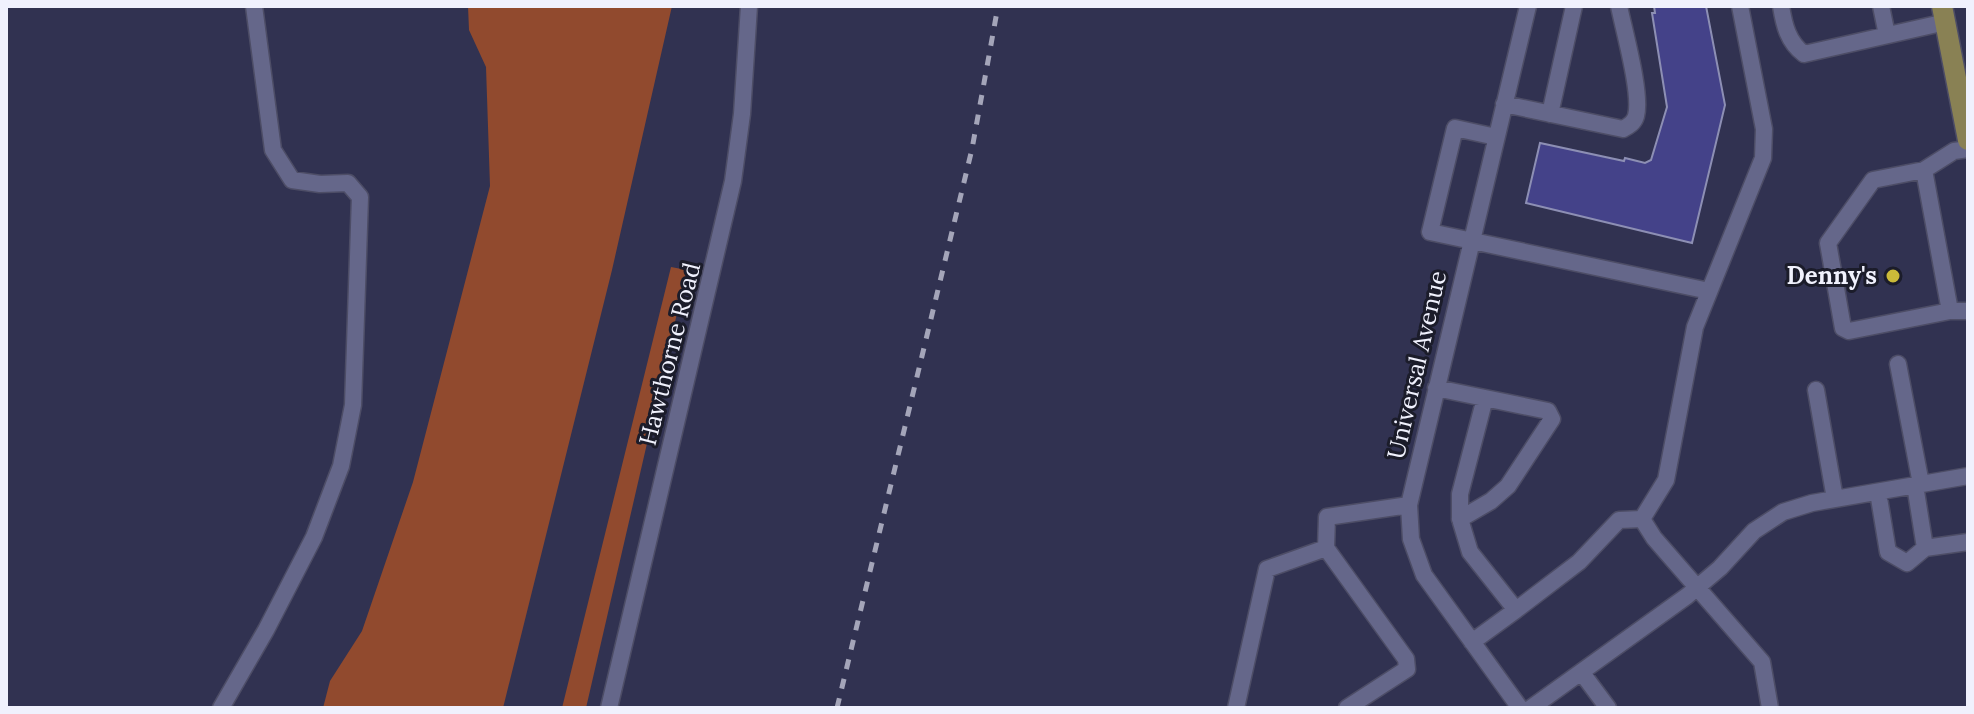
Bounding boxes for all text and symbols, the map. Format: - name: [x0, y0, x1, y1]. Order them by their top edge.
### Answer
- street label: Hawthorne Road: [632, 259, 707, 449]
- place label: Denny's: [1787, 260, 1877, 291]
- marker: Denny's: [1884, 267, 1902, 285]
- street label: Universal Avenue: [1380, 268, 1453, 462]

